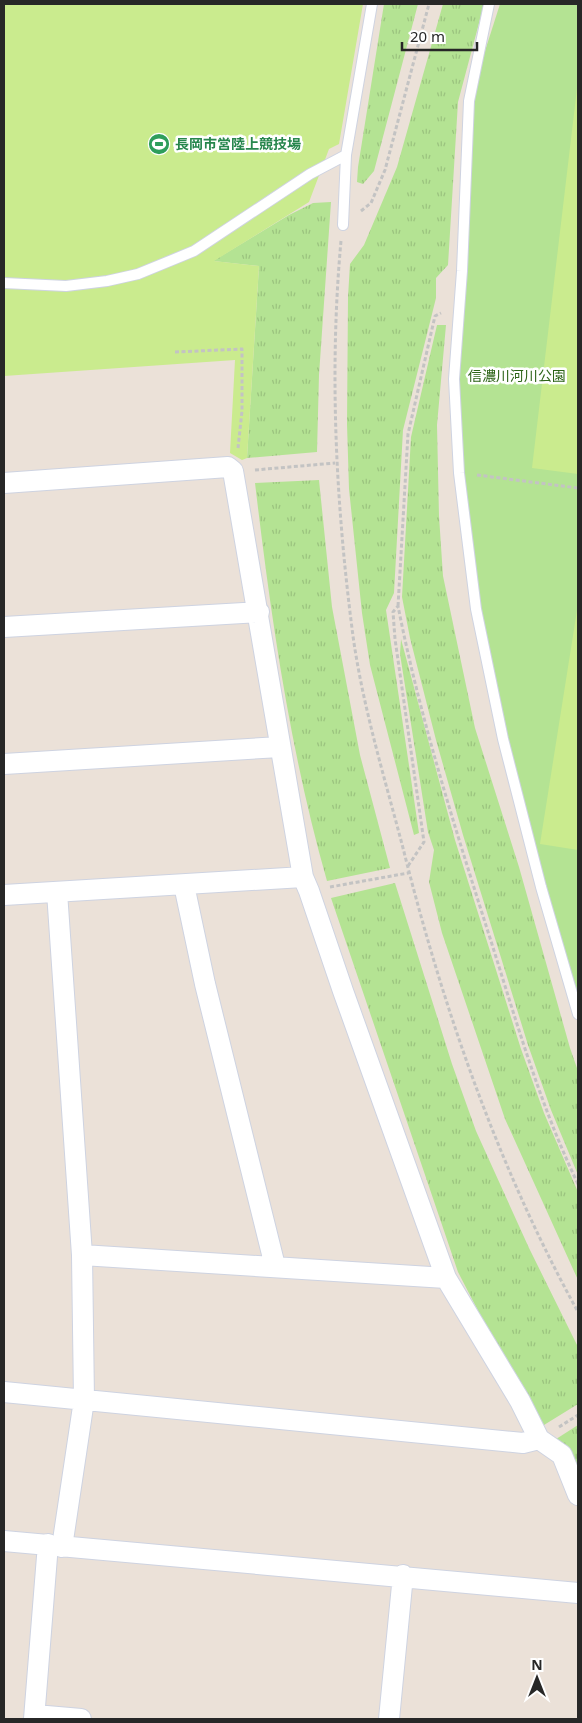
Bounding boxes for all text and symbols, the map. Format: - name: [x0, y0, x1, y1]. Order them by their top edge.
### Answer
- scale bar: [402, 20, 477, 52]
- text: 20 m: [410, 26, 445, 46]
- sports icon: 長岡市営陸上競技場: [147, 132, 171, 156]
- place label: 長岡市営陸上競技場: [175, 134, 301, 153]
- park label: 信濃川河川公園: [468, 366, 566, 385]
- north arrow: [512, 1653, 562, 1703]
- text: N: [531, 1655, 543, 1674]

